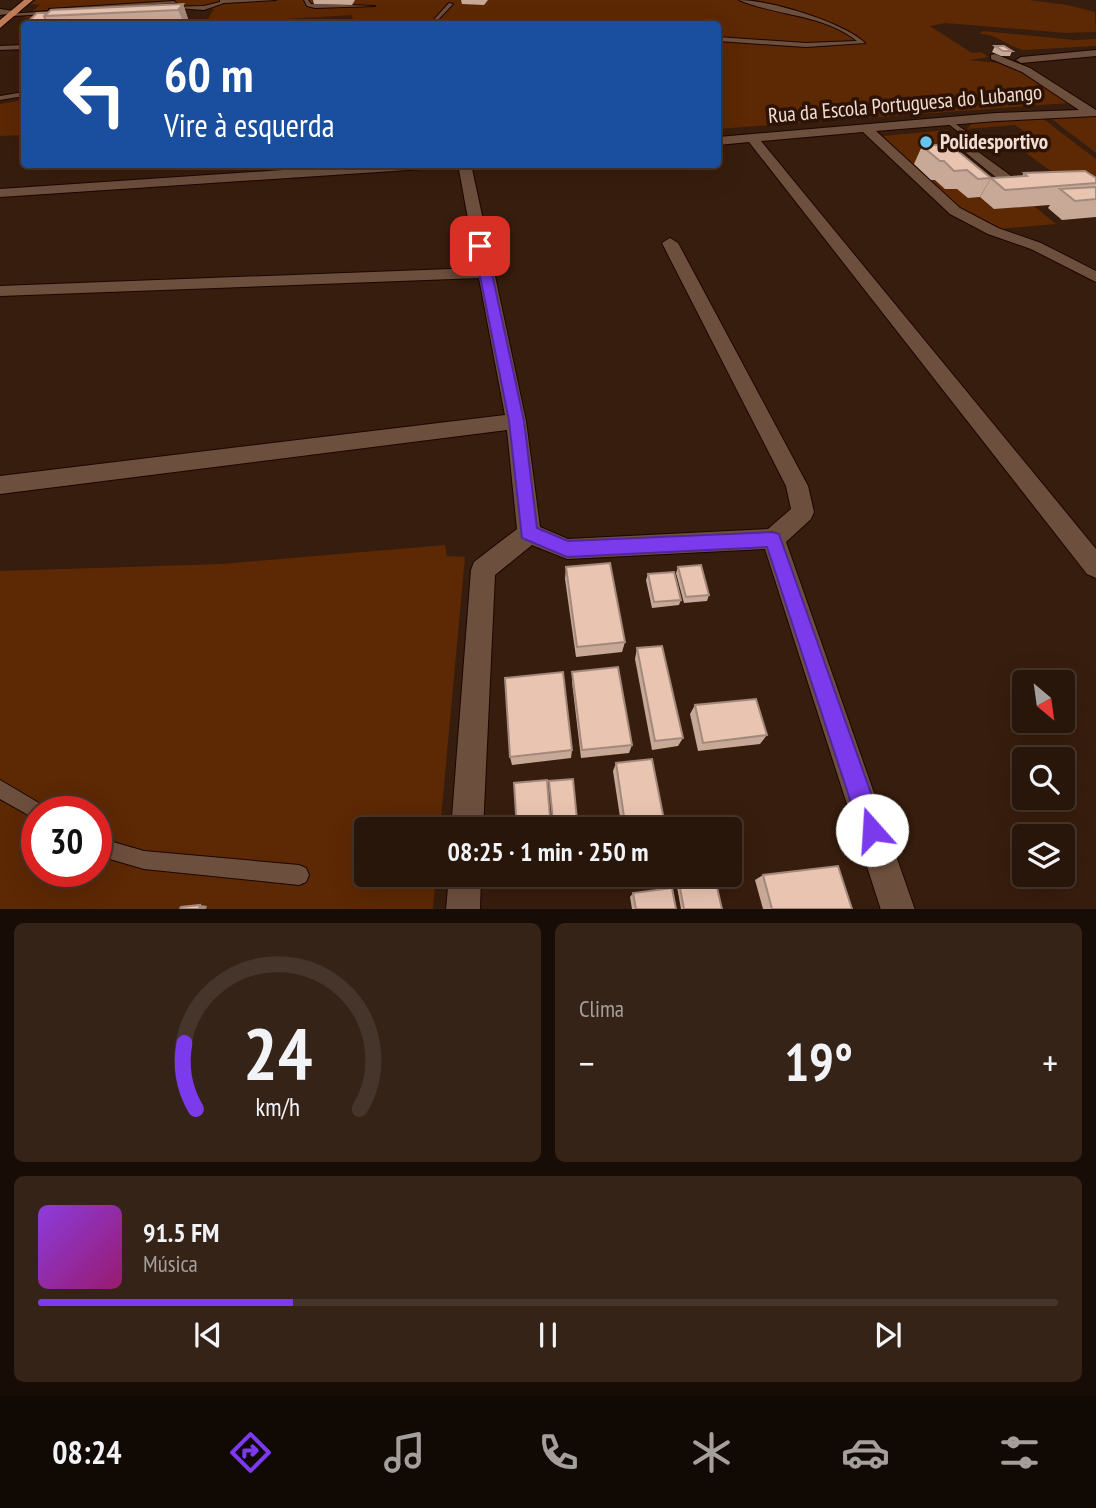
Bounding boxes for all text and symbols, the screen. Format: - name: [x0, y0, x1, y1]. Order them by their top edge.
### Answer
- text: 60 m: [164, 42, 253, 106]
- icon: left: [49, 49, 140, 140]
- street label: Rua da Escola Portuguesa do Lubango: [767, 78, 1043, 129]
- text: Vire à esquerda: [164, 104, 335, 146]
- place label: Polidesportivo: [940, 128, 1048, 155]
- marker: Polidesportivo: [918, 134, 934, 150]
- pin: [450, 216, 510, 276]
- icon: arrive: [461, 227, 499, 265]
- north arrow: [1012, 670, 1074, 733]
- map controls: [1012, 670, 1075, 887]
- button: search: [1012, 747, 1075, 810]
- position arrow: [835, 793, 909, 867]
- speed limit sign: 30: [21, 796, 112, 887]
- button: layers: [1012, 824, 1075, 887]
- text: 08:25 · 1 min · 250 m: [448, 835, 648, 868]
- text: Clima: [579, 994, 624, 1023]
- text: 24: [243, 1005, 312, 1099]
- text: 19°: [784, 1028, 853, 1095]
- text: −: [579, 1038, 595, 1087]
- text: +: [1042, 1038, 1058, 1087]
- text: km/h: [255, 1090, 300, 1122]
- text: 91.5 FM: [143, 1216, 219, 1249]
- text: Música: [143, 1249, 198, 1278]
- icon: previous: [189, 1316, 227, 1354]
- icon: pause: [529, 1316, 567, 1354]
- icon: next: [869, 1316, 907, 1354]
- icon: directions: [226, 1428, 275, 1477]
- icon: music: [380, 1428, 429, 1477]
- icon: phone: [534, 1428, 583, 1477]
- icon: climate: [687, 1428, 736, 1477]
- icon: car: [841, 1428, 890, 1477]
- icon: filters: [995, 1428, 1044, 1477]
- text: 08:24: [52, 1431, 122, 1473]

